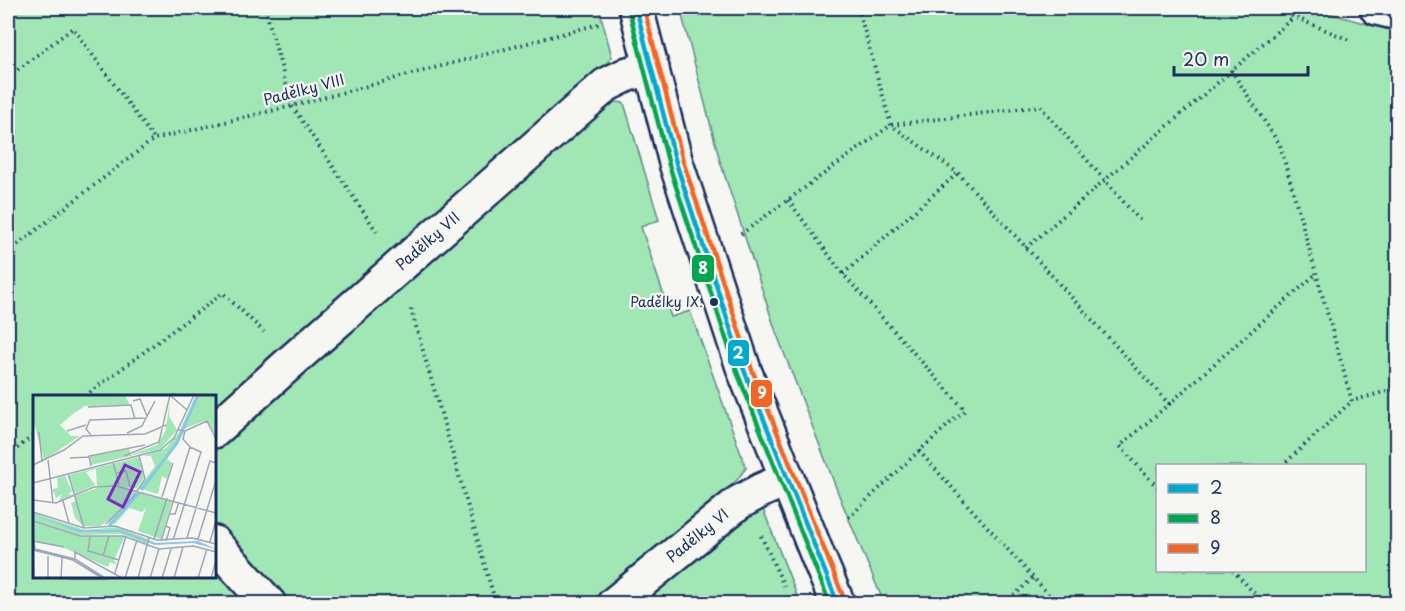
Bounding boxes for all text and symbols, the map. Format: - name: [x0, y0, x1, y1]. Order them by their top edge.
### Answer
- scale bar: [1174, 39, 1308, 77]
- text: 20 m: [1183, 45, 1229, 72]
- street label: Padělky VIII: [261, 67, 347, 110]
- street label: Padělky VII: [390, 206, 464, 275]
- line badge: 8: [691, 254, 715, 283]
- text: 8: [698, 255, 708, 279]
- place label: Padělky IX.: [630, 291, 703, 312]
- marker: Padělky IX.: [708, 296, 720, 308]
- line badge: 2: [727, 339, 750, 367]
- text: 2: [732, 340, 744, 364]
- line badge: 9: [750, 379, 773, 408]
- text: 9: [757, 380, 767, 404]
- inset map: [33, 395, 216, 578]
- legend: [1156, 464, 1366, 572]
- text: 2: [1210, 473, 1223, 500]
- street label: Padělky VI: [661, 502, 733, 567]
- text: 8: [1210, 503, 1221, 530]
- text: 9: [1210, 533, 1221, 560]

